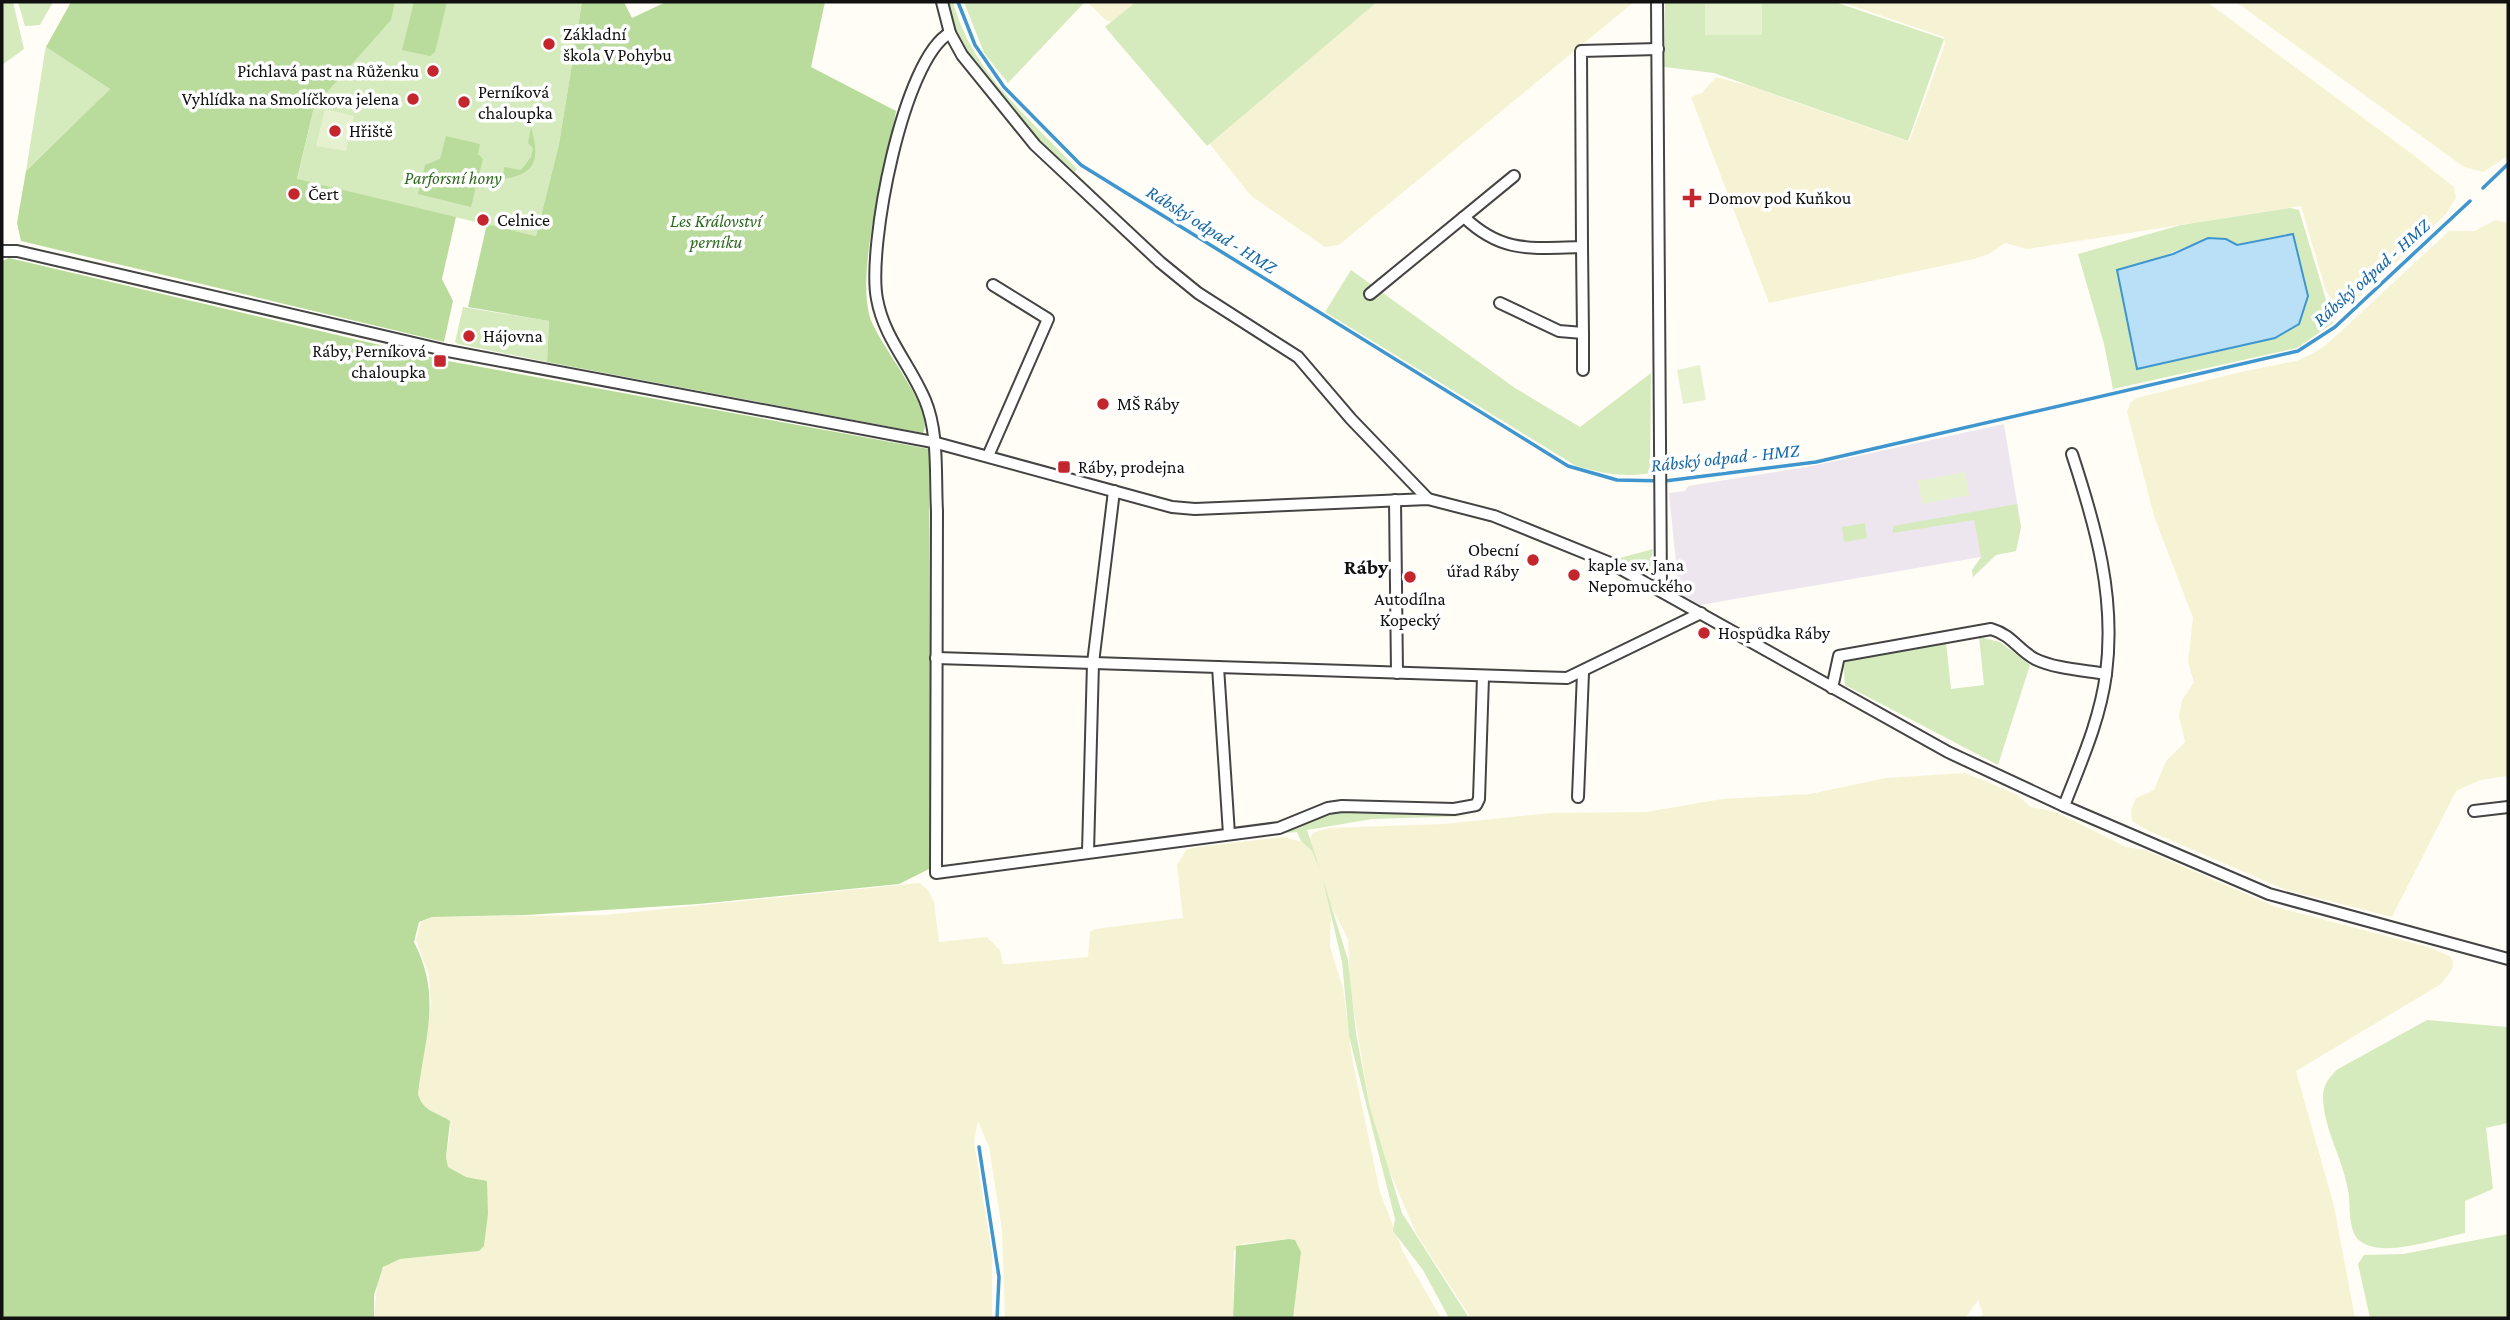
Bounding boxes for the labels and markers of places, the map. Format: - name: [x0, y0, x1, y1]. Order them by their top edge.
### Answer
- place label: Základní škola V Pohybu: [563, 24, 672, 65]
- marker: Základní škola V Pohybu: [541, 36, 557, 52]
- place label: Pichlavá past na Růženku: [237, 61, 419, 81]
- marker: Pichlavá past na Růženku: [425, 63, 441, 79]
- place label: Perníková chaloupka: [478, 82, 553, 123]
- place label: Vyhlídka na Smolíčkova jelena: [182, 89, 399, 110]
- marker: Vyhlídka na Smolíčkova jelena: [405, 91, 421, 107]
- marker: Perníková chaloupka: [456, 94, 472, 110]
- place label: Hřiště: [349, 121, 393, 141]
- marker: Hřiště: [327, 123, 343, 139]
- place label: Čert: [308, 184, 340, 204]
- marker: Čert: [286, 186, 302, 202]
- marker: Domov pod Kuňkou: [1682, 188, 1702, 208]
- place label: Domov pod Kuňkou: [1708, 188, 1852, 208]
- place label: Celnice: [497, 210, 550, 230]
- marker: Celnice: [475, 212, 491, 228]
- place label: Hájovna: [483, 326, 543, 347]
- marker: Hájovna: [461, 328, 477, 344]
- place label: Ráby, Perníková chaloupka: [312, 341, 426, 382]
- marker: Ráby, Perníková chaloupka: [432, 353, 448, 369]
- place label: MŠ Ráby: [1117, 394, 1180, 414]
- marker: MŠ Ráby: [1095, 396, 1111, 412]
- place label: Ráby, prodejna: [1078, 457, 1185, 478]
- marker: Ráby, prodejna: [1056, 459, 1072, 475]
- place label: Obecní úřad Ráby: [1447, 540, 1520, 581]
- marker: Obecní úřad Ráby: [1525, 552, 1541, 568]
- place label: kaple sv. Jana Nepomuckého: [1588, 555, 1692, 596]
- marker: kaple sv. Jana Nepomuckého: [1566, 567, 1582, 583]
- marker: Autodílna Kopecký: [1402, 569, 1418, 585]
- place label: Autodílna Kopecký: [1374, 589, 1446, 630]
- place label: Hospůdka Ráby: [1718, 623, 1831, 643]
- marker: Hospůdka Ráby: [1696, 625, 1712, 641]

